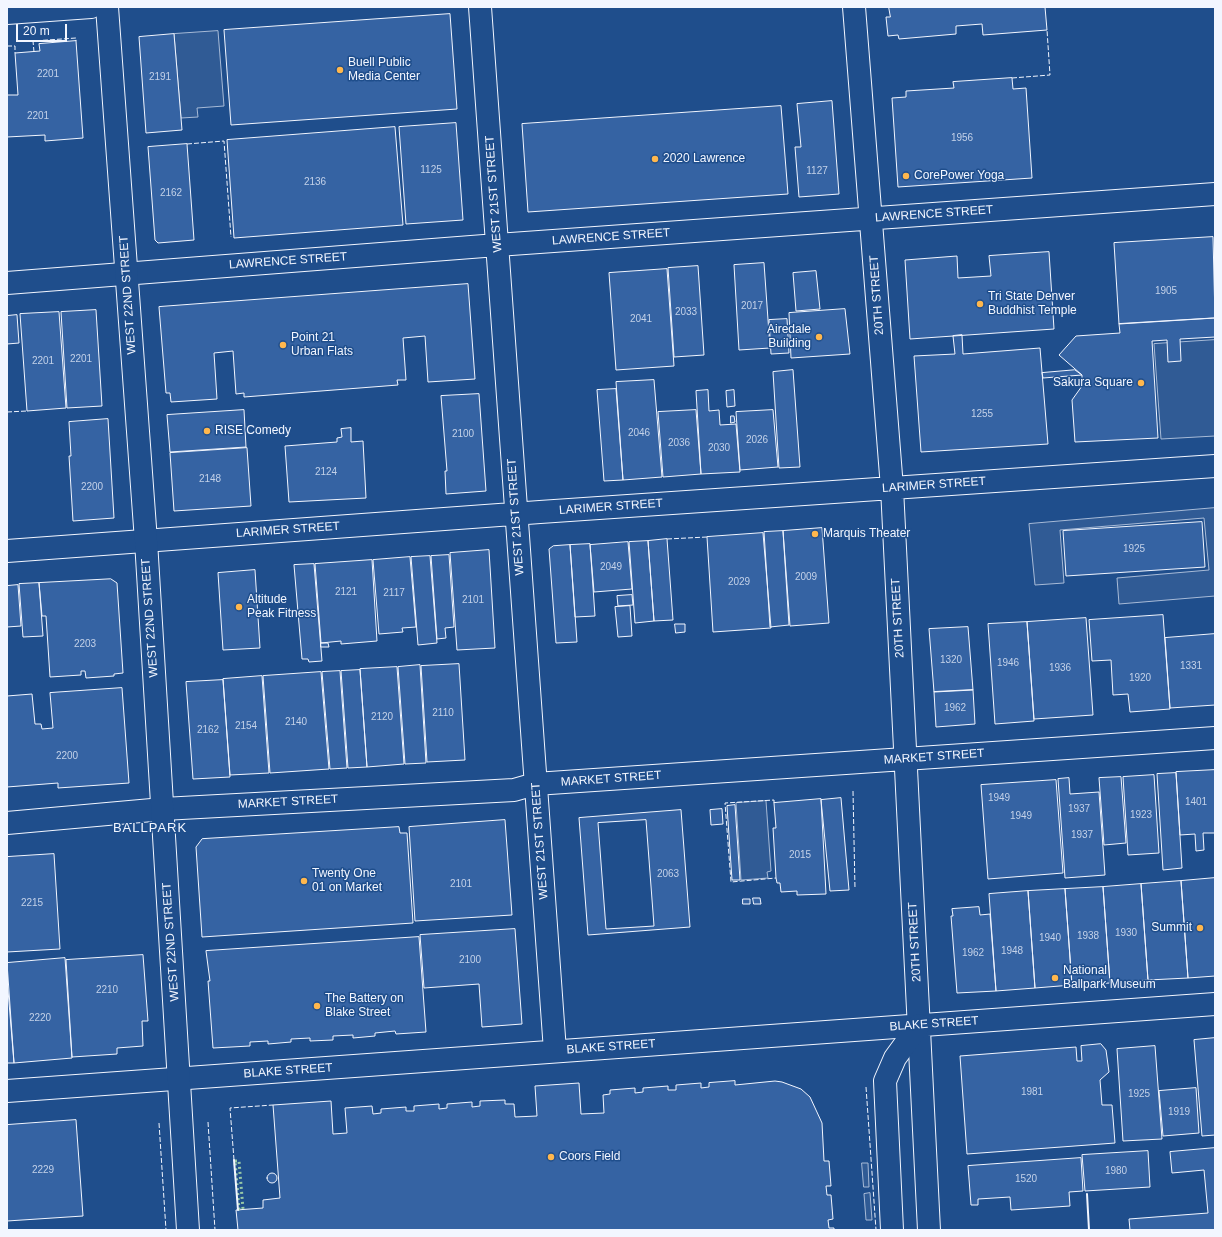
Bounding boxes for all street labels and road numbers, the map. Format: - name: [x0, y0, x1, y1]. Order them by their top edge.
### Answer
- street label: WEST 21ST STREET: [483, 135, 505, 253]
- street label: LAWRENCE STREET: [875, 203, 993, 225]
- street label: LAWRENCE STREET: [552, 226, 670, 248]
- street label: WEST 22ND STREET: [117, 235, 139, 355]
- street label: LAWRENCE STREET: [229, 250, 347, 272]
- street label: 20TH STREET: [867, 255, 887, 335]
- street label: WEST 21ST STREET: [505, 458, 527, 576]
- street label: LARIMER STREET: [882, 474, 986, 496]
- street label: LARIMER STREET: [559, 496, 663, 518]
- street label: LARIMER STREET: [236, 519, 340, 541]
- street label: WEST 22ND STREET: [139, 558, 161, 678]
- street label: 20TH STREET: [889, 578, 907, 658]
- street label: MARKET STREET: [883, 746, 985, 768]
- street label: MARKET STREET: [560, 768, 662, 790]
- street label: WEST 21ST STREET: [529, 782, 551, 900]
- street label: MARKET STREET: [237, 792, 339, 812]
- street label: WEST 22ND STREET: [160, 882, 182, 1002]
- street label: 20TH STREET: [906, 902, 924, 982]
- street label: BLAKE STREET: [889, 1014, 979, 1034]
- street label: BLAKE STREET: [566, 1037, 656, 1057]
- street label: BLAKE STREET: [243, 1061, 333, 1081]

